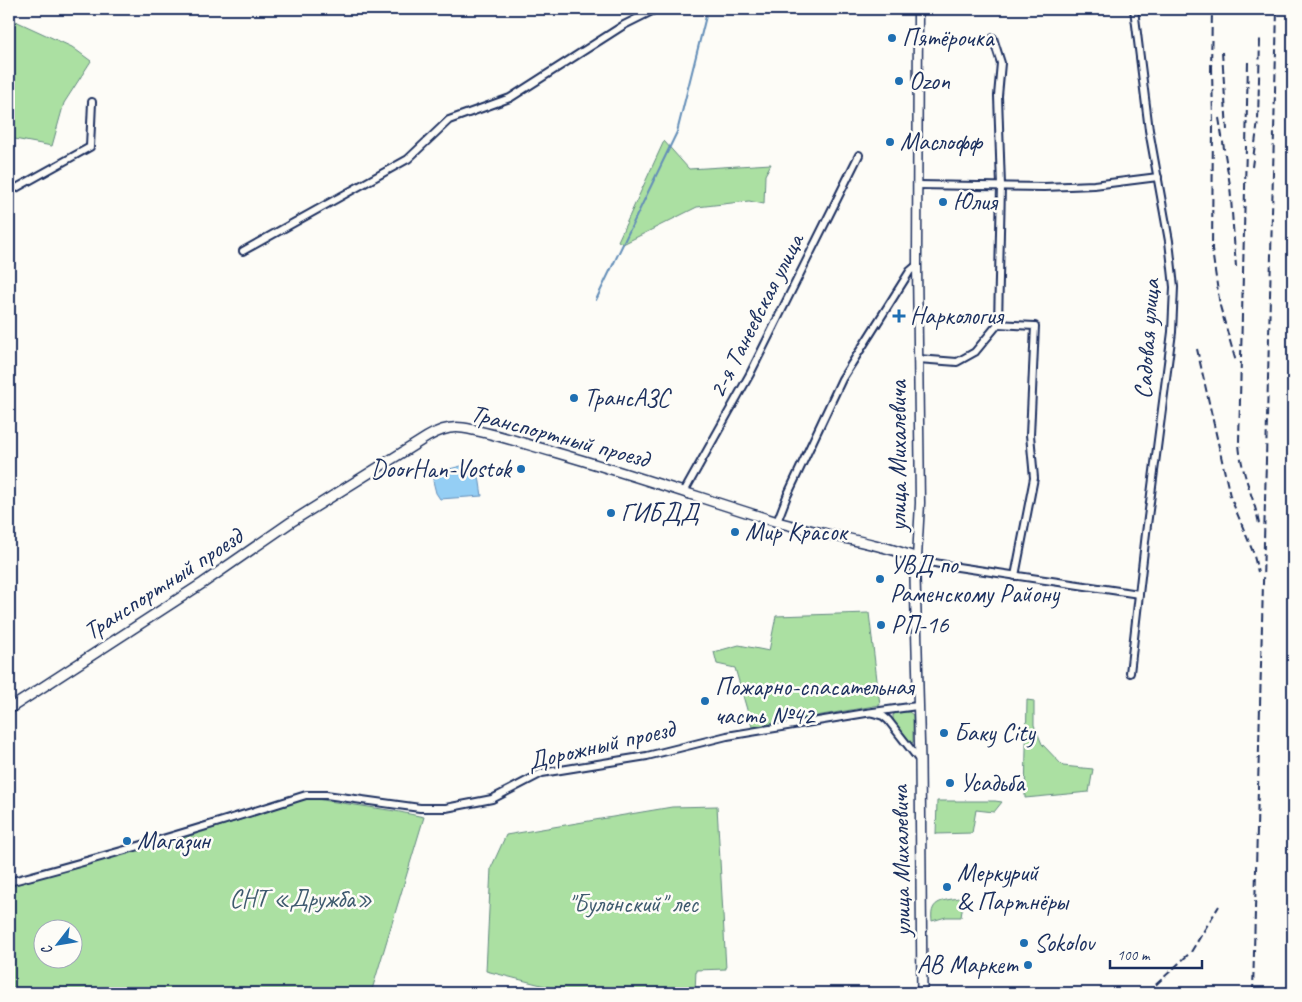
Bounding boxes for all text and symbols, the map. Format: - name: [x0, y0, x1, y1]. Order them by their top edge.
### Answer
- place label: Пятёрочка: [902, 22, 996, 54]
- marker: Пятёрочка: [886, 32, 898, 44]
- place label: Ozon: [909, 65, 951, 97]
- marker: Ozon: [893, 75, 905, 87]
- place label: Маслофф: [900, 126, 984, 158]
- marker: Маслофф: [884, 136, 896, 148]
- place label: Юлия: [953, 186, 999, 218]
- marker: Юлия: [937, 196, 949, 208]
- street label: 2-я Танеевская улица: [701, 226, 812, 403]
- street label: Садовая улица: [1127, 276, 1167, 400]
- place label: Наркология: [910, 300, 1005, 332]
- marker: Наркология: [892, 309, 906, 323]
- street label: улица Михалевича: [882, 378, 914, 534]
- place label: ТрансАЗС: [584, 382, 672, 414]
- marker: ТрансАЗС: [568, 392, 580, 404]
- street label: Транспортный проезд: [467, 397, 655, 476]
- place label: DoorHan-Vostok: [371, 453, 513, 485]
- marker: DoorHan-Vostok: [515, 463, 527, 475]
- place label: ГИБДД: [621, 497, 700, 529]
- marker: ГИБДД: [605, 507, 617, 519]
- place label: Мир Красок: [745, 516, 849, 548]
- street label: Транспортный проезд: [77, 520, 250, 647]
- marker: Мир Красок: [729, 526, 741, 538]
- place label: УВД по Раменскому Району: [890, 549, 1061, 610]
- marker: УВД по Раменскому Району: [874, 573, 886, 585]
- place label: РП-16: [891, 609, 949, 641]
- marker: РП-16: [875, 619, 887, 631]
- place label: Пожарно-спасательная часть №42: [715, 671, 916, 732]
- marker: Пожарно-спасательная часть №42: [699, 695, 711, 707]
- street label: Дорожный проезд: [524, 712, 680, 777]
- place label: Баку City: [954, 717, 1036, 749]
- marker: Баку City: [938, 727, 950, 739]
- place label: Усадьба: [960, 767, 1026, 799]
- marker: Усадьба: [944, 777, 956, 789]
- street label: улица Михалевича: [884, 783, 918, 939]
- place label: Магазин: [137, 825, 212, 857]
- marker: Магазин: [121, 835, 133, 847]
- place label: Меркурий & Партнёры: [957, 857, 1070, 918]
- marker: Меркурий & Партнёры: [941, 881, 953, 893]
- park label: СНТ «Дружба»: [230, 883, 372, 915]
- park label: "Булонский" лес: [568, 888, 699, 920]
- north arrow: [32, 920, 82, 970]
- place label: Sokolov: [1034, 927, 1097, 959]
- marker: Sokolov: [1018, 937, 1030, 949]
- scale bar: [1110, 937, 1202, 969]
- text: С: [37, 941, 56, 958]
- text: 100 m: [1117, 946, 1151, 965]
- place label: АВ Маркет: [917, 949, 1019, 981]
- marker: АВ Маркет: [1022, 959, 1034, 971]

